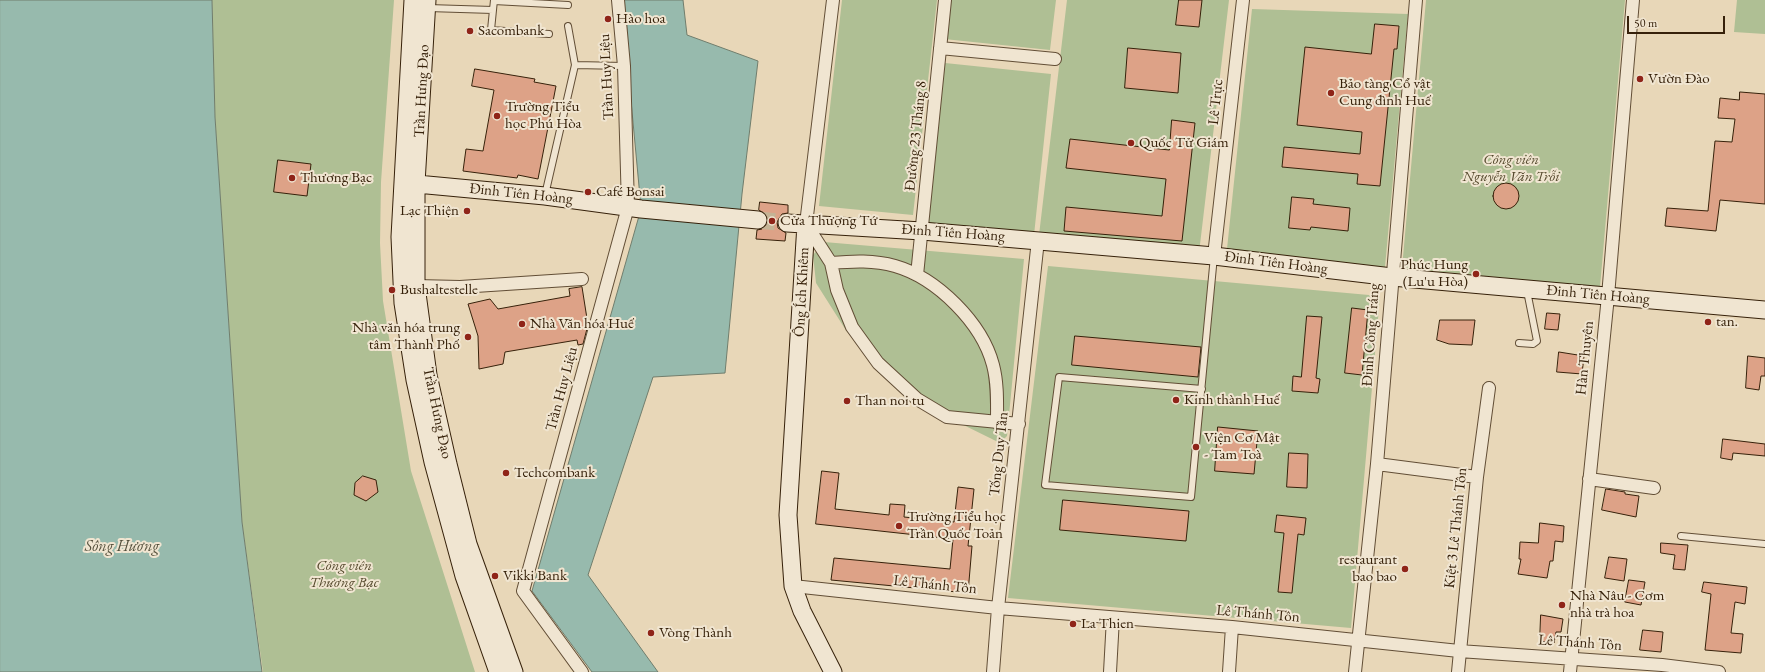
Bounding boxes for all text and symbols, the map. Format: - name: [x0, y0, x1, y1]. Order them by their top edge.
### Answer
- scale bar: [1629, 8, 1727, 34]
- place label: Hào hoa: [616, 10, 665, 28]
- marker: Hào hoa: [603, 14, 613, 24]
- text: 50 m: [1634, 15, 1657, 31]
- place label: Sacombank: [478, 22, 544, 40]
- marker: Sacombank: [465, 26, 475, 36]
- street label: Trần Huy Liệu: [596, 33, 618, 121]
- street label: Trần Hưng Đạo: [411, 44, 433, 138]
- place label: Vườn Đào: [1648, 70, 1710, 88]
- marker: Vườn Đào: [1635, 74, 1645, 84]
- place label: Bảo tàng Cổ vật Cung đình Huế: [1339, 75, 1431, 110]
- street label: Lê Trực: [1205, 78, 1227, 126]
- street label: Đường 23 Tháng 8: [901, 80, 931, 192]
- marker: Bảo tàng Cổ vật Cung đình Huế: [1326, 88, 1336, 98]
- place label: Trường Tiểu học Phú Hòa: [505, 98, 581, 133]
- marker: Trường Tiểu học Phú Hòa: [492, 111, 502, 121]
- place label: Quốc Tử Giám: [1139, 134, 1229, 152]
- marker: Quốc Tử Giám: [1126, 138, 1136, 148]
- park label: Công viên Nguyễn Văn Trỗi: [1462, 151, 1560, 186]
- place label: Thương Bạc: [300, 169, 372, 187]
- marker: Thương Bạc: [287, 173, 297, 183]
- street label: Đinh Tiên Hoàng: [468, 180, 574, 208]
- place label: Café Bonsai: [596, 183, 665, 201]
- marker: Café Bonsai: [583, 187, 593, 197]
- place label: Lạc Thiện: [400, 202, 459, 220]
- marker: Lạc Thiện: [462, 206, 472, 216]
- place label: Cửa Thượng Tứ: [780, 212, 878, 230]
- marker: Cửa Thượng Tứ: [767, 216, 777, 226]
- street label: Đinh Tiên Hoàng: [901, 220, 1005, 246]
- street label: Ông Ích Khiêm: [791, 247, 813, 337]
- street label: Đinh Tiên Hoàng: [1223, 248, 1329, 278]
- place label: Phúc Hung (Lu'u Hòa): [1400, 256, 1468, 291]
- marker: Phúc Hung (Lu'u Hòa): [1471, 269, 1481, 279]
- place label: Bushaltestelle: [400, 281, 478, 299]
- street label: Đinh Tiên Hoàng: [1545, 282, 1651, 308]
- street label: Đinh Công Tráng: [1358, 283, 1384, 387]
- marker: Bushaltestelle: [387, 285, 397, 295]
- place label: tan.: [1716, 313, 1738, 331]
- place label: Nhà Văn hóa Huế: [530, 315, 634, 333]
- marker: tan.: [1703, 317, 1713, 327]
- place label: Nhà văn hóa trung tâm Thành Phố: [352, 319, 460, 354]
- marker: Nhà Văn hóa Huế: [517, 319, 527, 329]
- street label: Hàn Thuyên: [1572, 320, 1598, 396]
- marker: Nhà văn hóa trung tâm Thành Phố: [463, 332, 473, 342]
- street label: Trần Huy Liệu: [542, 345, 582, 433]
- street label: Trần Hưng Đạo: [419, 366, 455, 460]
- place label: Kinh thành Huế: [1184, 391, 1280, 409]
- place label: Than noi tu: [855, 392, 924, 410]
- marker: Kinh thành Huế: [1171, 395, 1181, 405]
- marker: Than noi tu: [842, 396, 852, 406]
- street label: Tống Duy Tân: [986, 411, 1012, 497]
- place label: Viện Cơ Mật - Tam Toà: [1204, 429, 1279, 464]
- marker: Viện Cơ Mật - Tam Toà: [1191, 442, 1201, 452]
- place label: Techcombank: [514, 464, 595, 482]
- street label: Kiệt 3 Lê Thánh Tôn: [1441, 467, 1471, 589]
- marker: Techcombank: [501, 468, 511, 478]
- place label: Trường Tiểu học Trần Quốc Toản: [907, 508, 1006, 543]
- marker: Trường Tiểu học Trần Quốc Toản: [894, 521, 904, 531]
- water label: Sông Hương: [85, 537, 159, 557]
- place label: restaurant bao bao: [1339, 551, 1397, 586]
- park label: Công viên Thương Bạc: [310, 557, 378, 592]
- marker: restaurant bao bao: [1400, 564, 1410, 574]
- place label: Vikki Bank: [503, 567, 567, 585]
- marker: Vikki Bank: [490, 571, 500, 581]
- street label: Lê Thánh Tôn: [892, 572, 978, 598]
- place label: Nhà Nâu - Cơm nhà trà hoa: [1570, 587, 1664, 622]
- marker: Nhà Nâu - Cơm nhà trà hoa: [1557, 600, 1567, 610]
- street label: Lê Thánh Tôn: [1215, 601, 1301, 627]
- place label: La Thien: [1081, 615, 1134, 633]
- marker: La Thien: [1068, 619, 1078, 629]
- place label: Vòng Thành: [659, 624, 732, 642]
- marker: Vòng Thành: [646, 628, 656, 638]
- street label: Lê Thánh Tôn: [1538, 631, 1622, 655]

